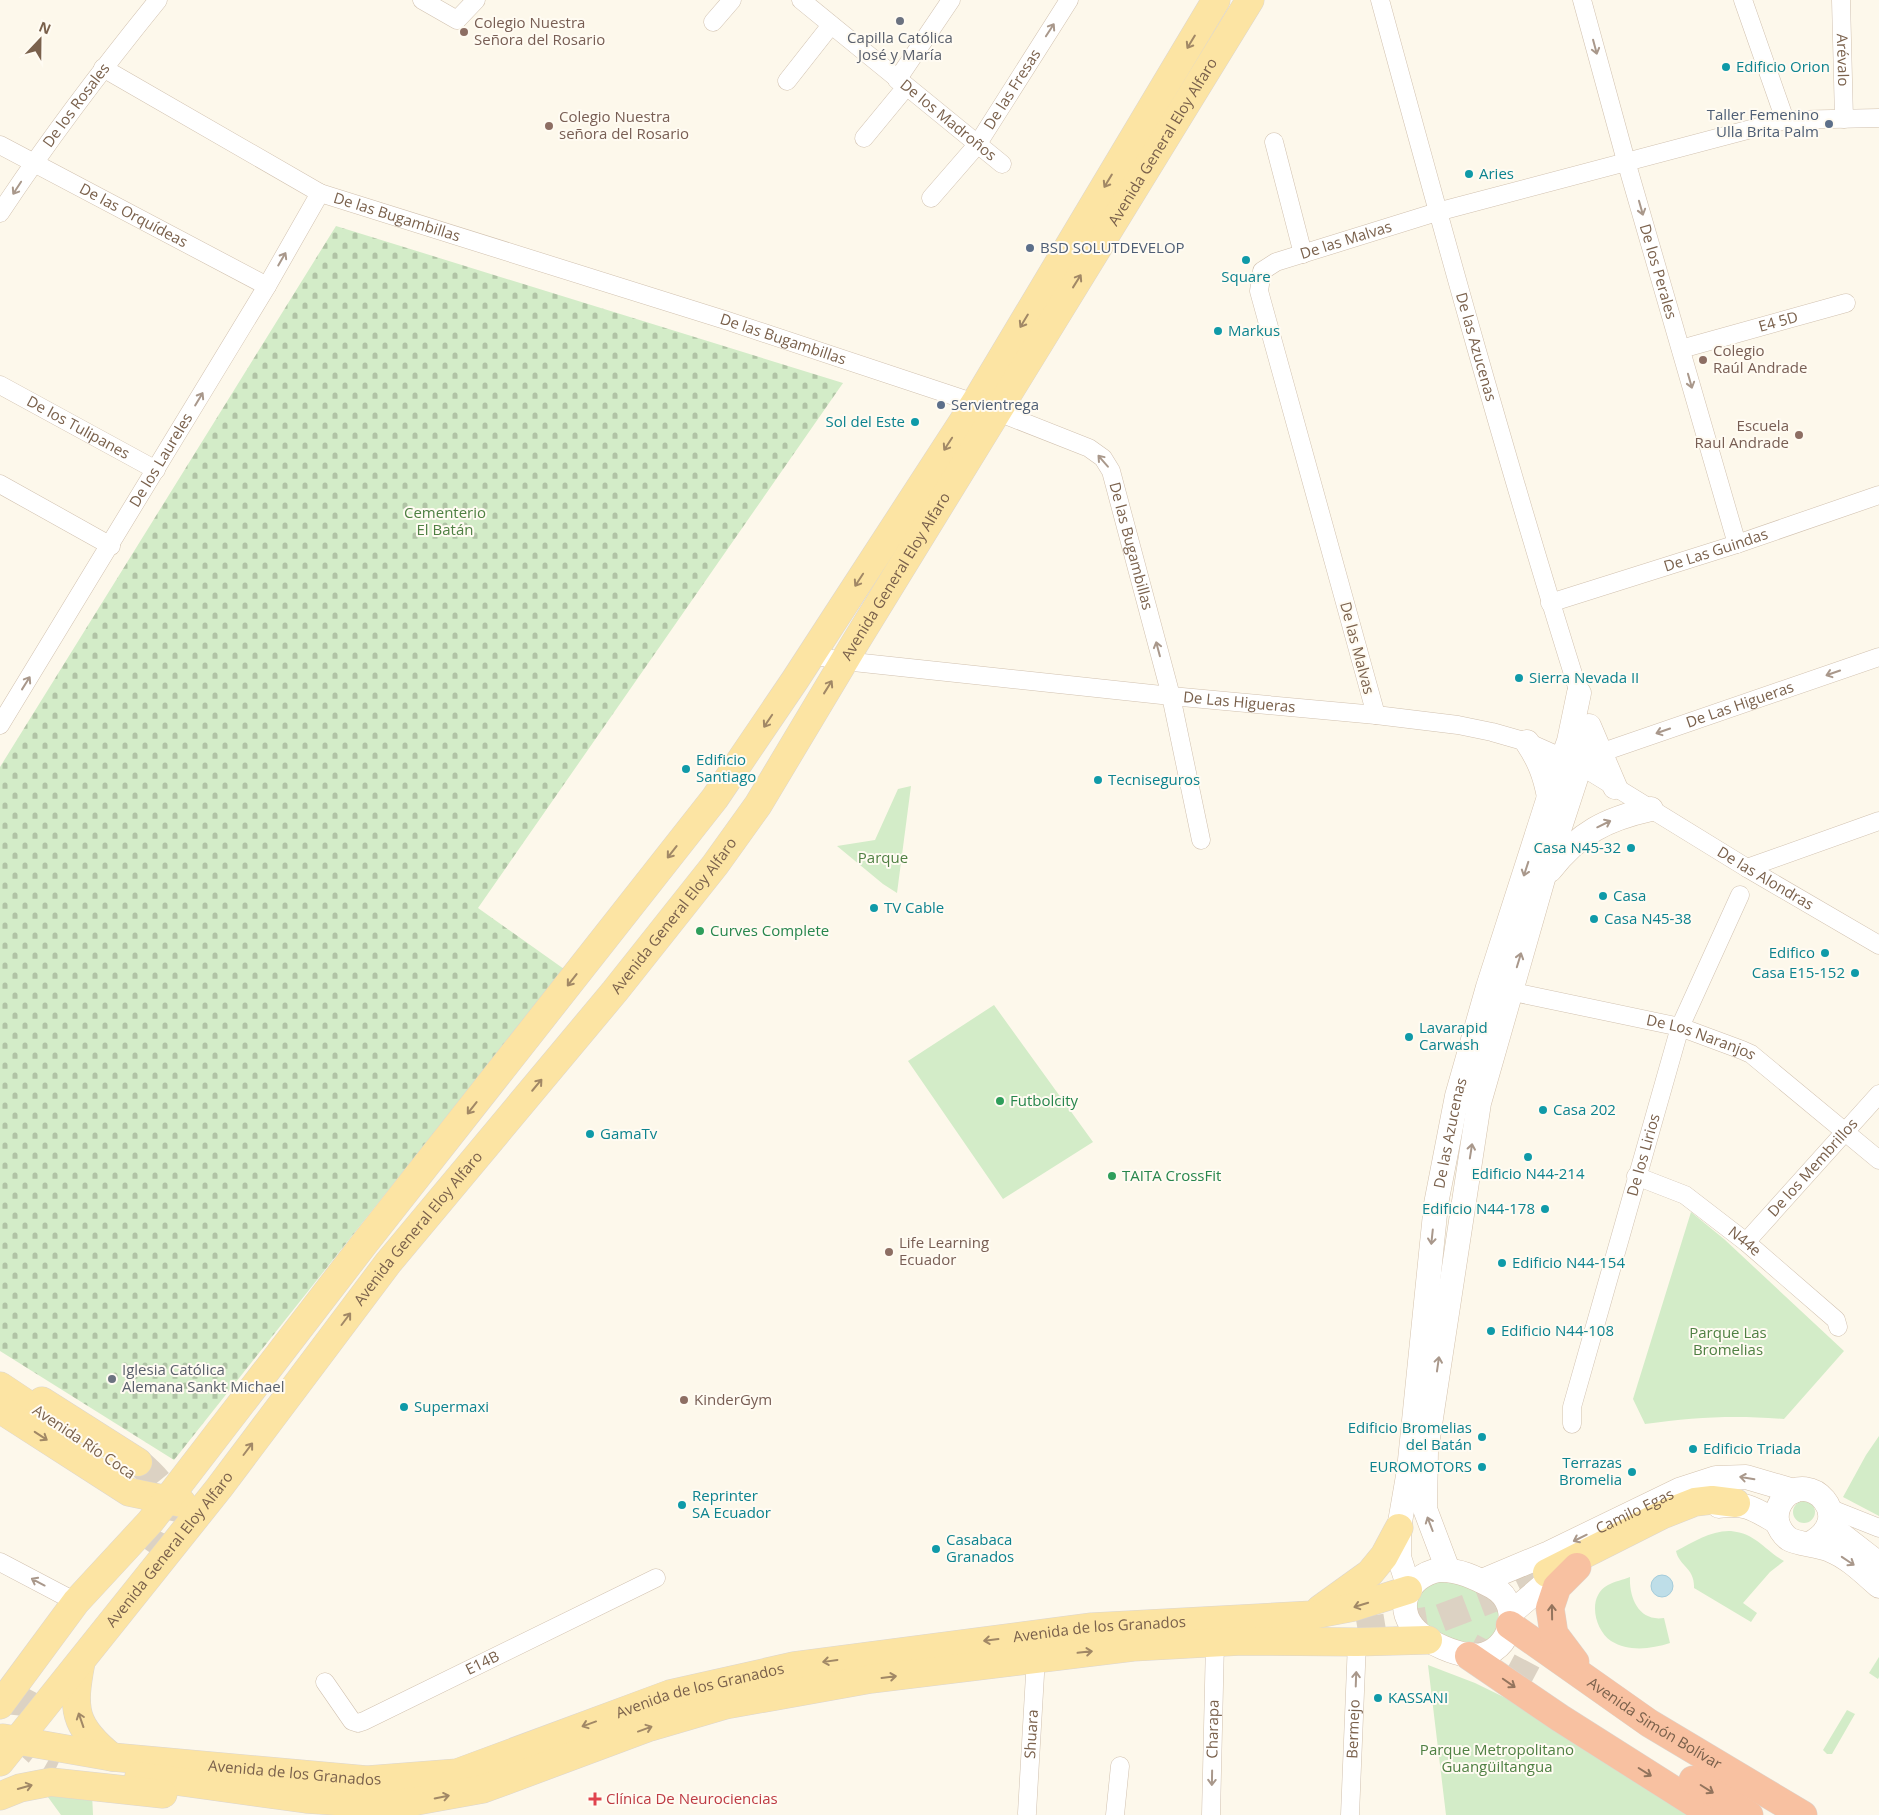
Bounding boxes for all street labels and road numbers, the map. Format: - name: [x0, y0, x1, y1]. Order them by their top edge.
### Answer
- street label: Arévalo: [1833, 33, 1854, 87]
- street label: De las Fresas: [978, 45, 1044, 133]
- street label: Avenida General Eloy Alfaro: [1103, 54, 1221, 229]
- street label: De los Rosales: [38, 58, 113, 151]
- street label: De los Madroños: [897, 74, 1001, 165]
- street label: De las Orquídeas: [76, 178, 192, 251]
- street label: De las Bugambillas: [331, 187, 463, 245]
- street label: De las Malvas: [1297, 216, 1394, 263]
- street label: De los Perales: [1636, 221, 1682, 321]
- street label: De las Azucenas: [1452, 290, 1502, 404]
- street label: E4 5D: [1756, 306, 1800, 336]
- street label: De las Bugambillas: [718, 308, 849, 369]
- street label: De los Tulipanes: [24, 391, 134, 463]
- street label: De los Laureles: [124, 409, 196, 510]
- street label: De las Bugambillas: [1105, 480, 1159, 612]
- street label: Avenida General Eloy Alfaro: [836, 488, 954, 664]
- street label: De Las Guindas: [1661, 523, 1770, 576]
- street label: De las Malvas: [1336, 599, 1380, 696]
- street label: De Las Higueras: [1683, 676, 1796, 732]
- street label: De Las Higueras: [1182, 686, 1296, 716]
- street label: Avenida General Eloy Alfaro: [606, 833, 741, 998]
- street label: De las Alondras: [1714, 841, 1818, 914]
- street label: De Los Naranjos: [1645, 1009, 1761, 1064]
- street label: De las Azucenas: [1428, 1075, 1471, 1190]
- street label: De los Lirios: [1621, 1111, 1664, 1198]
- street label: De los Membrillos: [1763, 1113, 1862, 1220]
- street label: Avenida General Eloy Alfaro: [349, 1146, 486, 1309]
- street label: N44e: [1725, 1221, 1766, 1260]
- street label: Avenida Río Coca: [29, 1399, 140, 1483]
- street label: Avenida General Eloy Alfaro: [101, 1467, 237, 1631]
- street label: Camilo Egas: [1592, 1483, 1677, 1538]
- street label: Avenida de los Granados: [1012, 1611, 1186, 1646]
- street label: E14B: [462, 1645, 502, 1679]
- street label: Avenida de los Granados: [613, 1658, 786, 1722]
- street label: Avenida Simón Bolívar: [1584, 1672, 1726, 1773]
- street label: Charapa: [1201, 1699, 1223, 1759]
- street label: Bermejo: [1341, 1699, 1364, 1759]
- street label: Shuara: [1019, 1709, 1042, 1759]
- street label: Avenida de los Granados: [207, 1755, 382, 1789]

